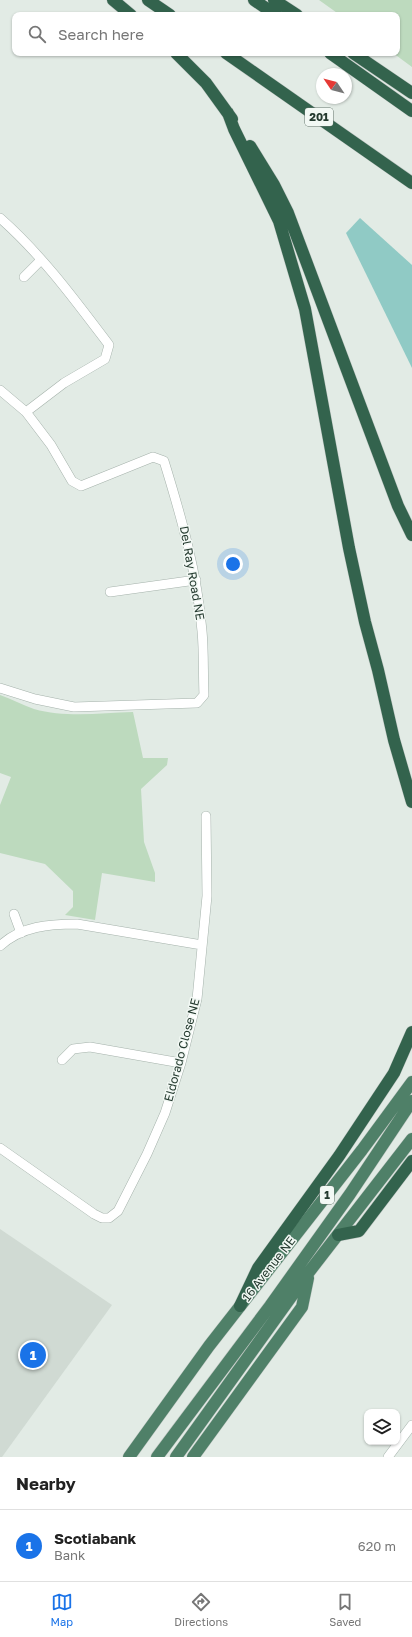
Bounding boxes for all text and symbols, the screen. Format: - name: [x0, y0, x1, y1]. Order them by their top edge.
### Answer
- search box: [12, 12, 400, 56]
- icon: search: [26, 23, 48, 45]
- text: Search here: [58, 25, 144, 43]
- north arrow: [316, 68, 352, 104]
- road number: 201: [305, 108, 333, 126]
- street label: Del Ray Road NE: [177, 525, 208, 621]
- your location: [223, 554, 243, 574]
- street label: Eldorado Close NE: [161, 997, 203, 1103]
- road number: 1: [320, 1186, 334, 1204]
- street label: 16 Avenue NE: [239, 1233, 298, 1304]
- pin: 1: [20, 1340, 46, 1370]
- map controls: [364, 1409, 400, 1445]
- button: layers: [364, 1409, 400, 1445]
- text: Nearby: [16, 1473, 76, 1494]
- text: Scotiabank: [54, 1529, 136, 1547]
- text: 1: [26, 1538, 32, 1554]
- text: 620 m: [358, 1538, 396, 1554]
- text: Bank: [54, 1547, 85, 1563]
- tab: Map: [51, 1591, 73, 1628]
- tab: Directions: [174, 1591, 228, 1628]
- tab: Saved: [329, 1591, 361, 1628]

